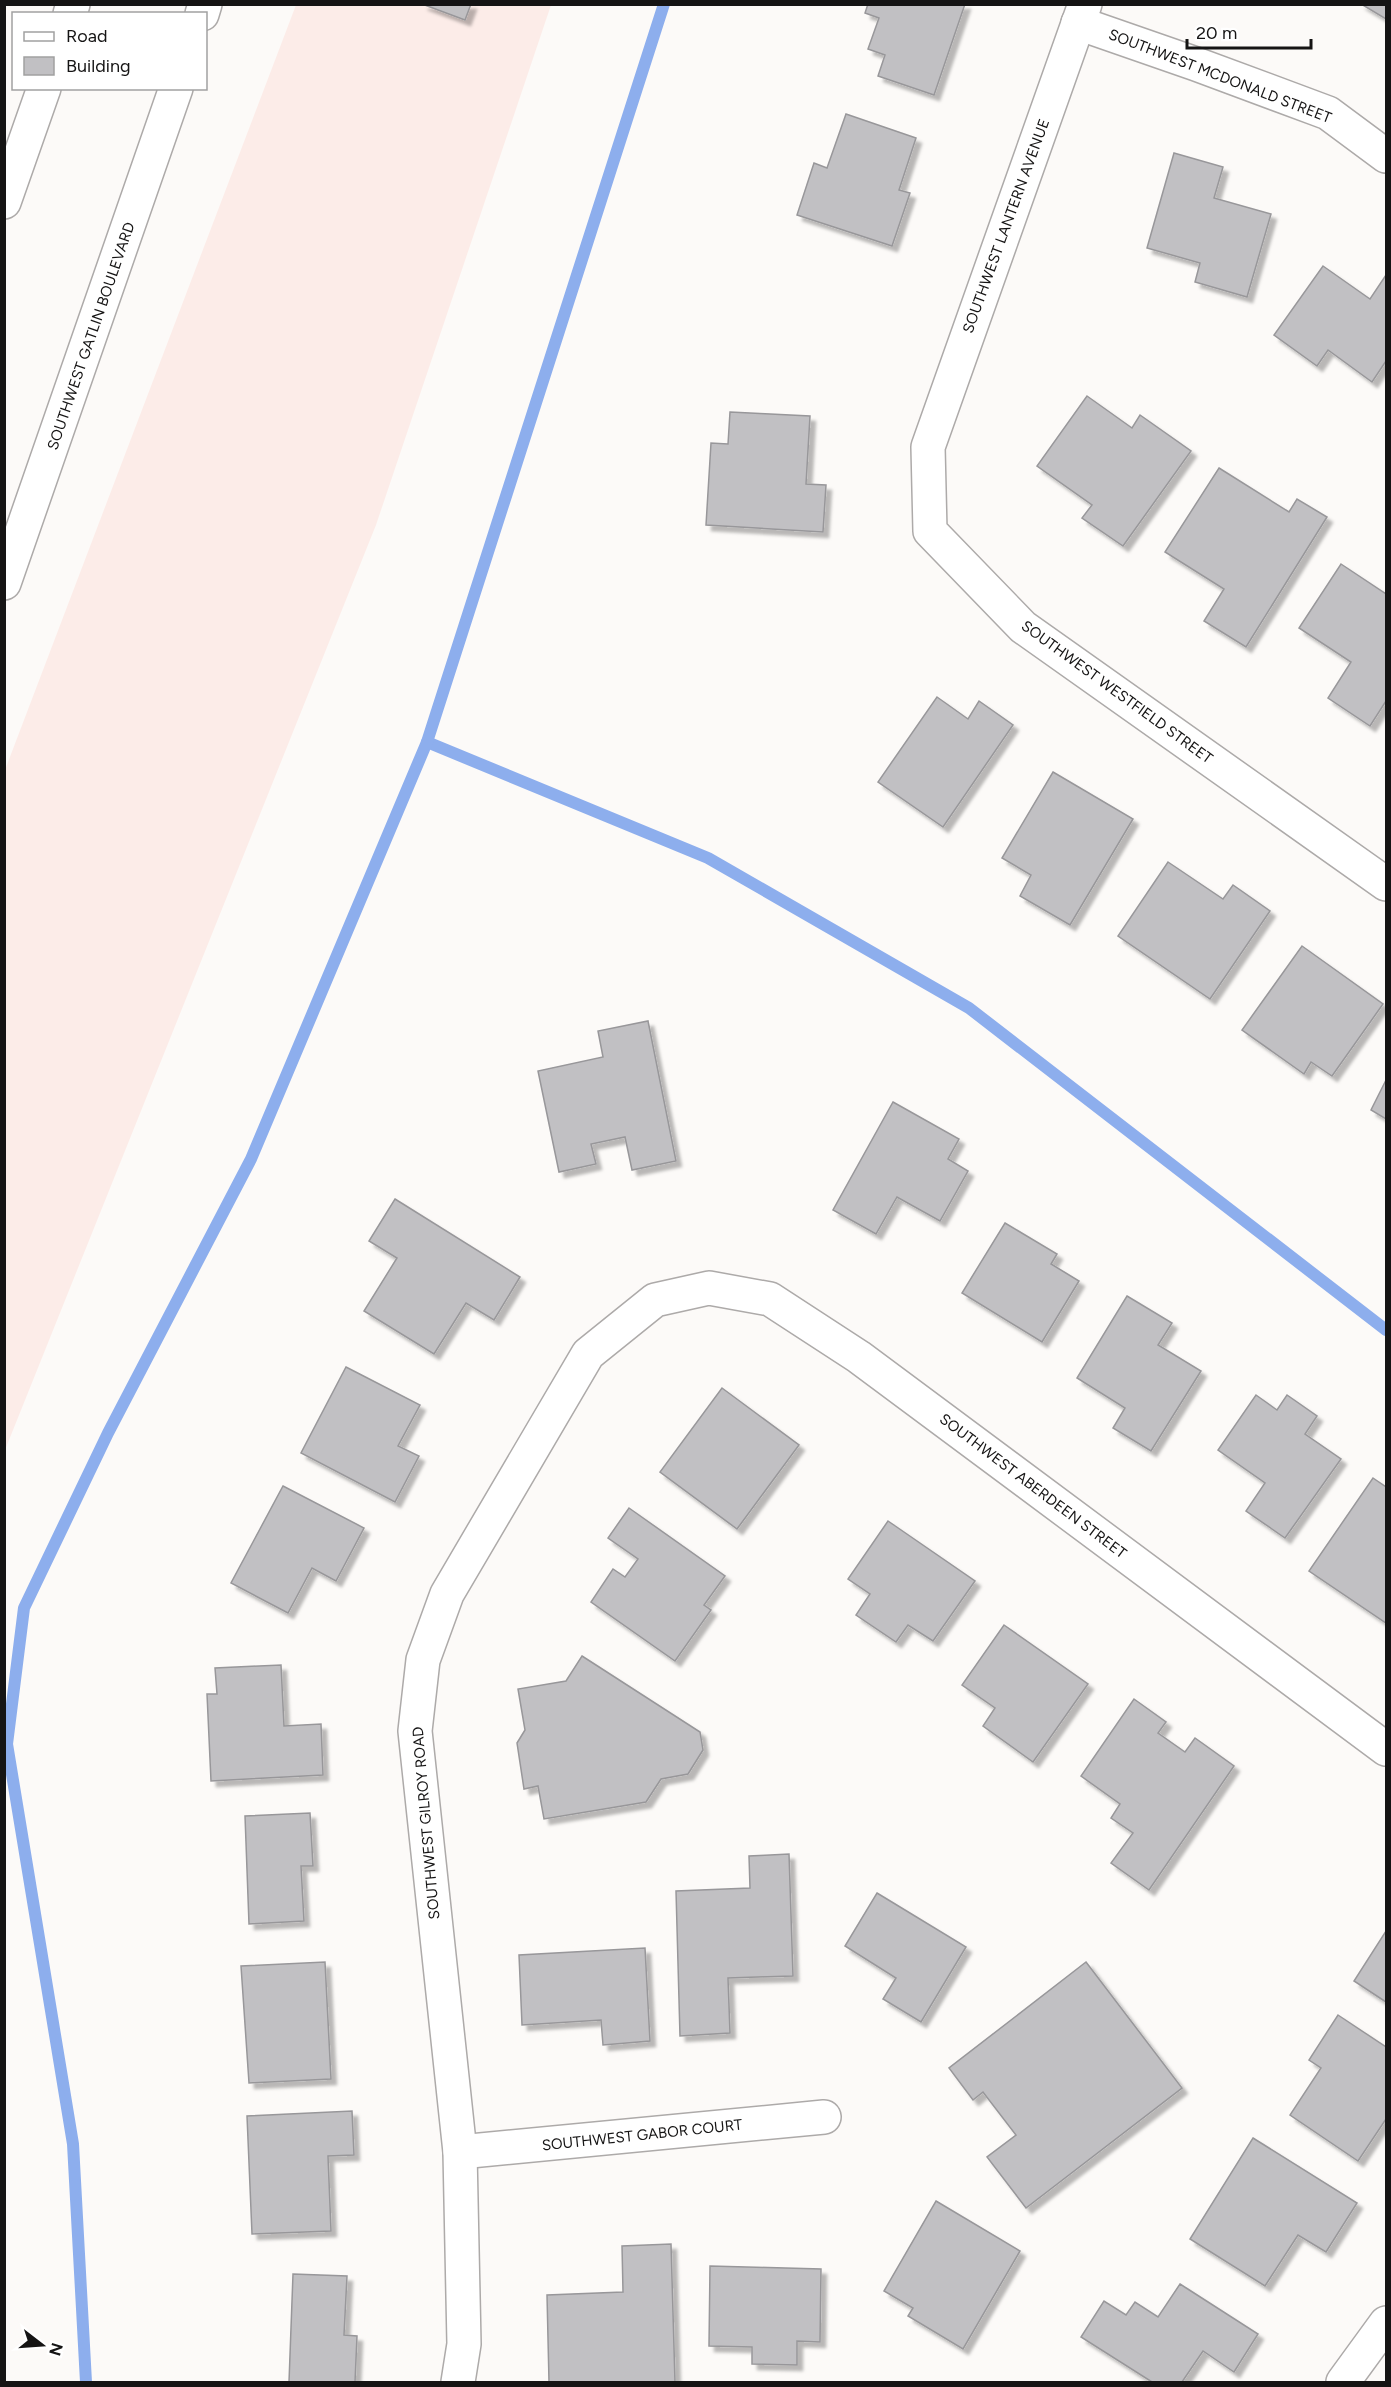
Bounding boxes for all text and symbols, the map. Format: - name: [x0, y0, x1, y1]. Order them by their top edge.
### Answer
- legend: [12, 12, 207, 90]
- scale bar: [1187, 12, 1312, 50]
- text: 20 m: [1196, 22, 1237, 44]
- text: Road: [66, 25, 107, 47]
- street label: SOUTHWEST MCDONALD STREET: [1106, 25, 1335, 127]
- text: Building: [66, 55, 131, 77]
- street label: SOUTHWEST LANTERN AVENUE: [959, 116, 1053, 336]
- street label: SOUTHWEST GATLIN BOULEVARD: [43, 220, 139, 452]
- street label: SOUTHWEST WESTFIELD STREET: [1018, 617, 1217, 768]
- street label: SOUTHWEST ABERDEEN STREET: [936, 1410, 1131, 1563]
- street label: SOUTHWEST GILROY ROAD: [409, 1726, 443, 1920]
- street label: SOUTHWEST GABOR COURT: [541, 2115, 744, 2154]
- north arrow: [12, 2315, 72, 2375]
- text: N: [45, 2341, 67, 2358]

